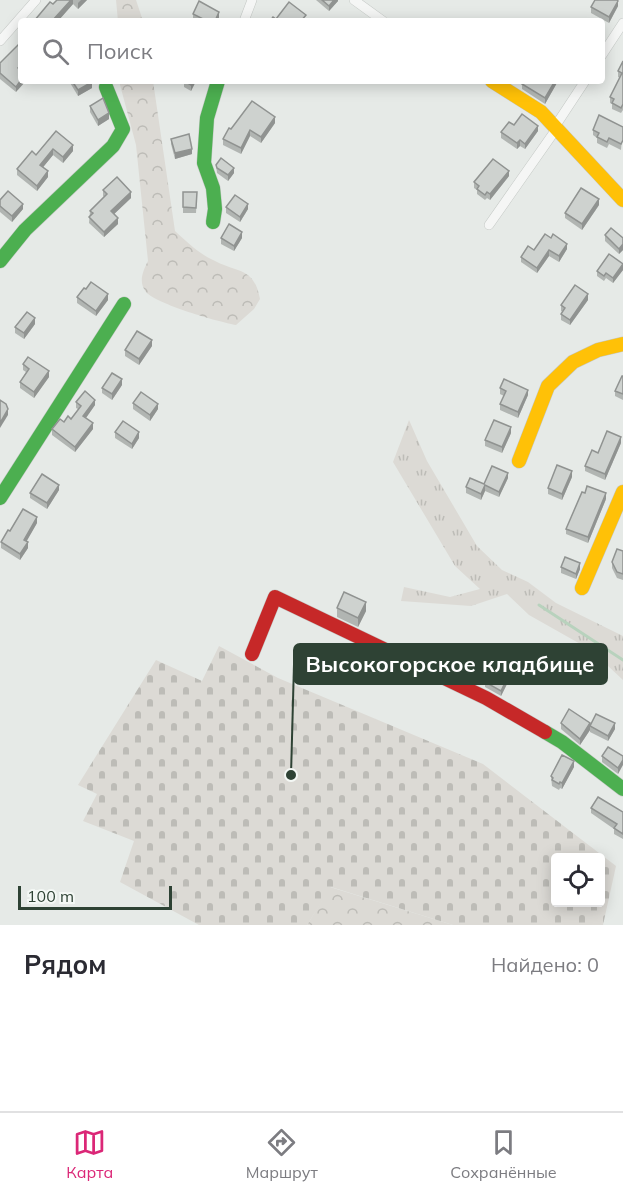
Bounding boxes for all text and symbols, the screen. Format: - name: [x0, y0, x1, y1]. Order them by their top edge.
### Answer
- search box: [18, 18, 605, 84]
- icon: search: [39, 35, 72, 68]
- text: Поиск: [87, 37, 153, 65]
- callout: Высокогорское кладбище: [294, 644, 607, 684]
- text: Высокогорское кладбище: [306, 650, 594, 678]
- map controls: [551, 853, 605, 907]
- button: locate: [551, 853, 605, 907]
- scale bar: [18, 883, 172, 910]
- text: 100 m: [27, 886, 74, 906]
- text: Рядом: [24, 948, 107, 981]
- text: Найдено: 0: [491, 952, 599, 977]
- tab: Карта: [66, 1126, 113, 1182]
- tab: Маршрут: [246, 1126, 318, 1182]
- tab: Сохранённые: [450, 1126, 557, 1182]

